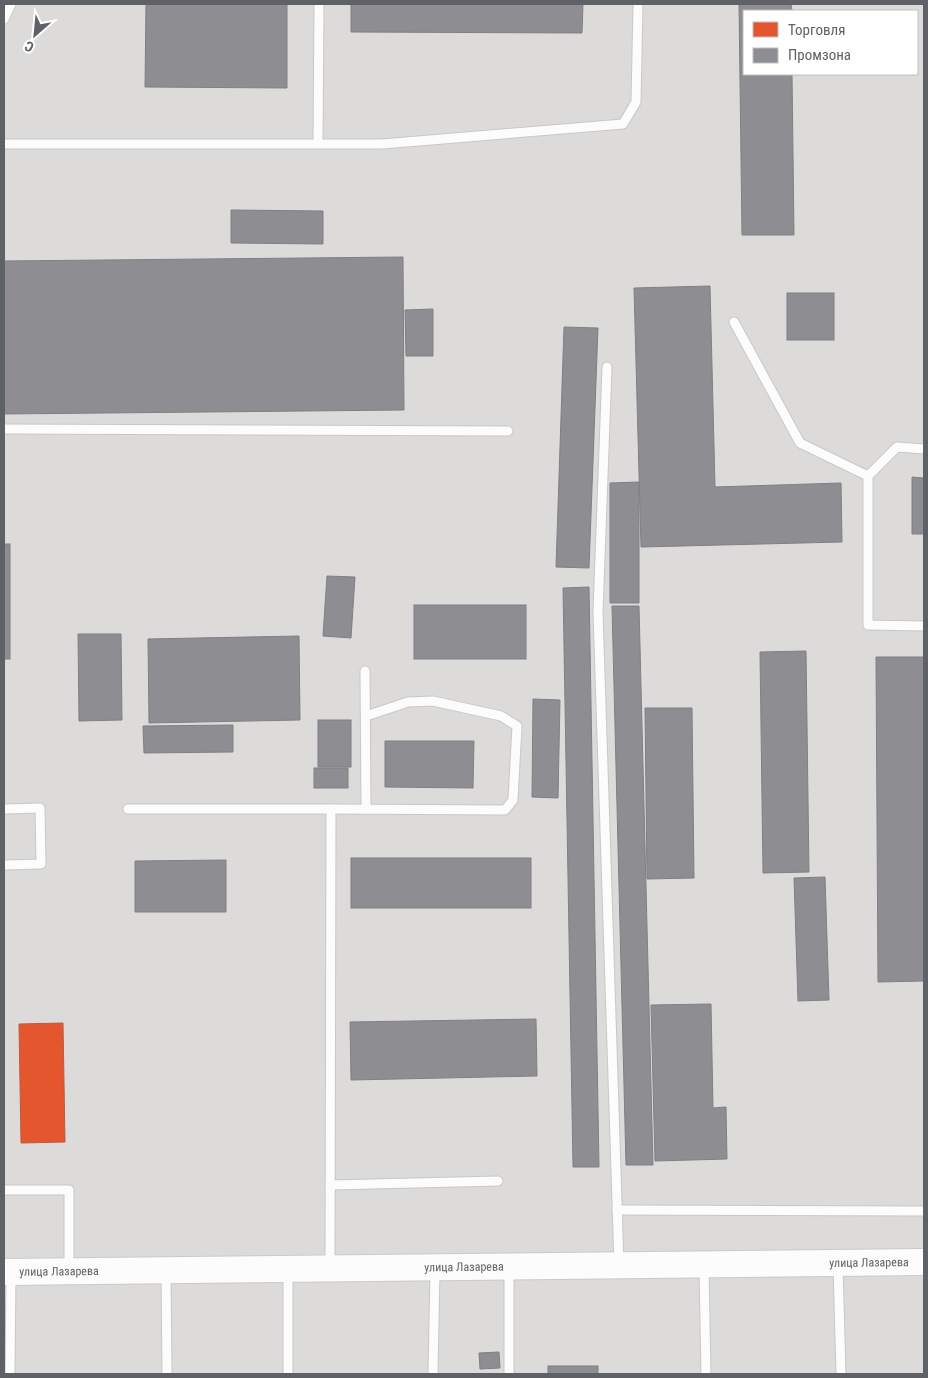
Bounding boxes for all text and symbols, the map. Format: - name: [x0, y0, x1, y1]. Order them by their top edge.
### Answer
- north arrow: [10, 10, 60, 60]
- legend: [743, 10, 918, 75]
- text: Торговля: [788, 21, 845, 39]
- text: С: [22, 38, 36, 56]
- text: Промзона: [788, 46, 851, 64]
- street label: улица Лазарева: [829, 1255, 909, 1270]
- street label: улица Лазарева: [424, 1260, 504, 1274]
- street label: улица Лазарева: [19, 1264, 99, 1279]

